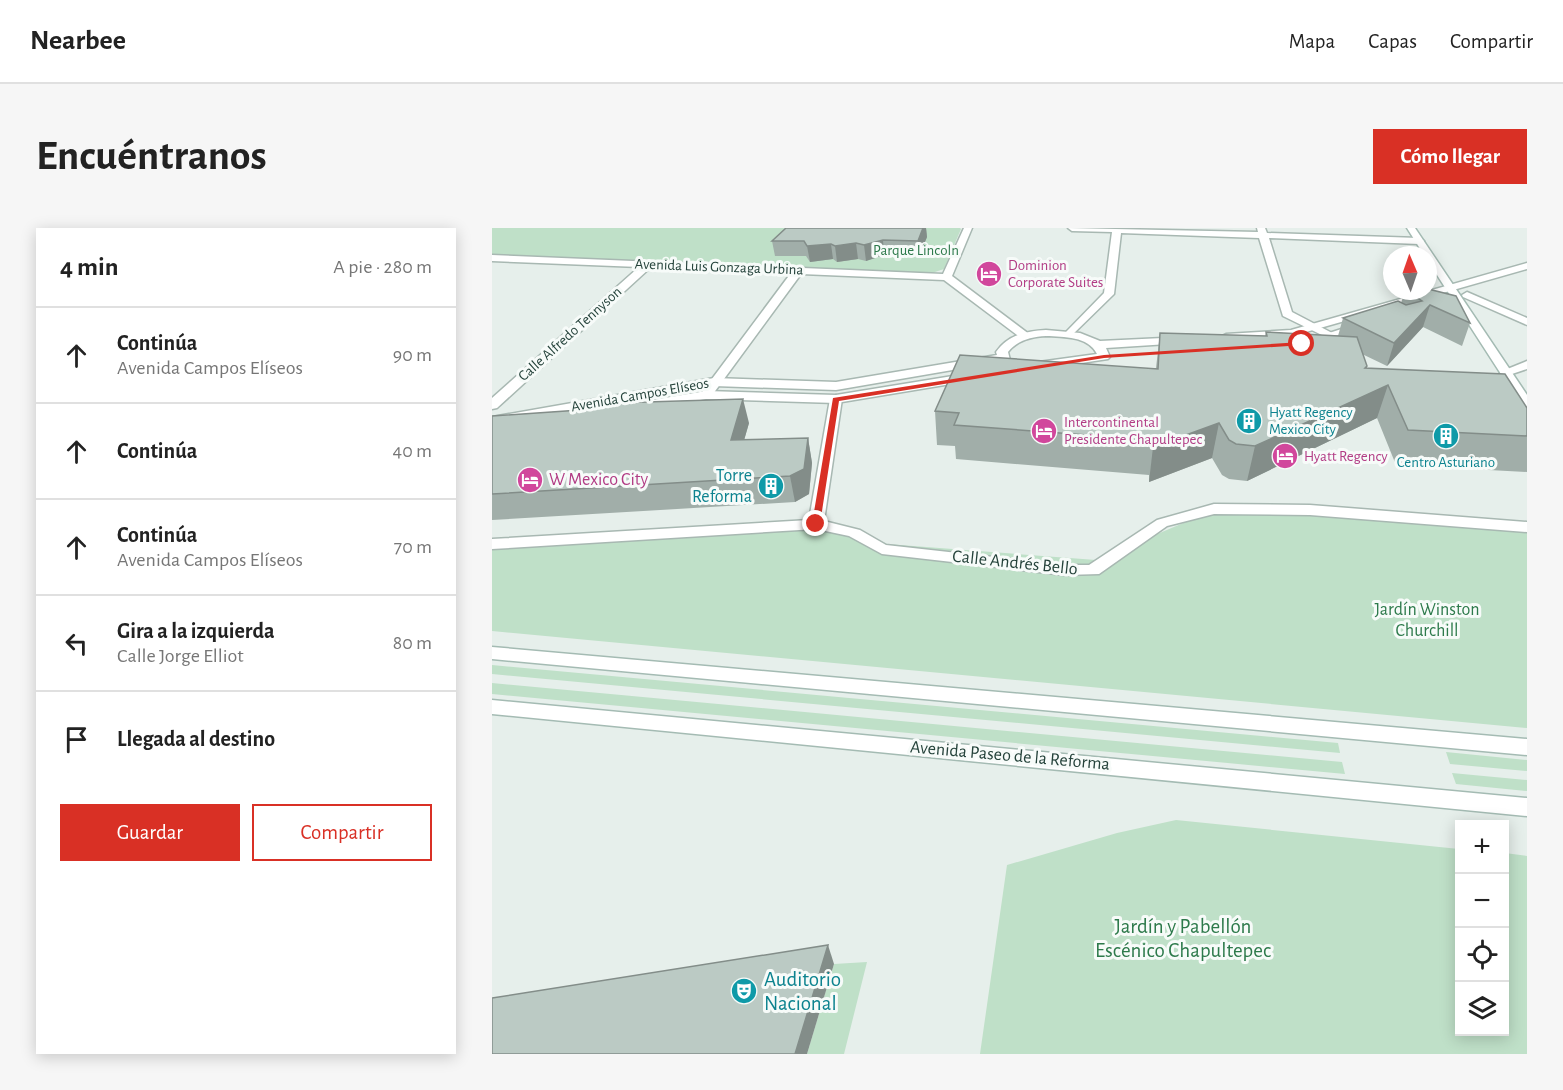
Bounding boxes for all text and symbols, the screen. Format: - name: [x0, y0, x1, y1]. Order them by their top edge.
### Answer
- text: Nearbee: [30, 27, 126, 55]
- text: Mapa: [1289, 31, 1335, 52]
- text: Capas: [1368, 31, 1417, 52]
- text: Compartir: [1450, 31, 1533, 52]
- button: Cómo llegar: [1373, 129, 1527, 184]
- text: Encuéntranos: [36, 135, 267, 177]
- park label: Parque Lincoln: [873, 243, 959, 258]
- north arrow: [1383, 246, 1437, 300]
- text: 4 min: [60, 254, 119, 280]
- text: A pie · 280 m: [333, 257, 432, 277]
- street label: Avenida Luis Gonzaga Urbina: [634, 257, 804, 277]
- place label: Dominion Corporate Suites: [1008, 258, 1103, 290]
- hotel icon: Dominion Corporate Suites: [974, 259, 1004, 289]
- street label: Calle Alfredo Tennyson: [516, 284, 624, 384]
- route start: [1288, 330, 1314, 356]
- text: Continúa: [117, 332, 197, 354]
- icon: ahead: [60, 339, 93, 372]
- text: 90 m: [393, 345, 432, 365]
- text: Avenida Campos Elíseos: [117, 358, 303, 378]
- street label: Avenida Campos Elíseos: [570, 375, 710, 415]
- place label: Hyatt Regency Mexico City: [1269, 405, 1353, 437]
- building icon: Hyatt Regency Mexico City: [1234, 406, 1264, 436]
- place label: Intercontinental Presidente Chapultepec: [1064, 415, 1202, 447]
- hotel icon: Intercontinental Presidente Chapultepec: [1029, 416, 1059, 446]
- building icon: Centro Asturiano: [1431, 421, 1461, 451]
- icon: ahead: [60, 435, 93, 468]
- text: Continúa: [117, 440, 197, 462]
- text: 40 m: [393, 441, 432, 461]
- hotel icon: Hyatt Regency: [1270, 441, 1300, 471]
- place label: Hyatt Regency: [1304, 449, 1388, 464]
- place label: Centro Asturiano: [1397, 455, 1495, 470]
- hotel icon: W Mexico City: [515, 465, 545, 495]
- place label: Torre Reforma: [692, 467, 752, 506]
- place label: W Mexico City: [549, 471, 649, 489]
- building icon: Torre Reforma: [756, 471, 786, 501]
- route end: [802, 510, 828, 536]
- text: Continúa: [117, 524, 197, 546]
- icon: ahead: [60, 531, 93, 564]
- text: 70 m: [394, 537, 432, 557]
- street label: Calle Andrés Bello: [951, 547, 1079, 579]
- text: Avenida Campos Elíseos: [117, 550, 303, 570]
- park label: Jardín Winston Churchill: [1375, 601, 1479, 640]
- text: Gira a la izquierda: [117, 620, 275, 642]
- icon: left: [60, 627, 93, 660]
- text: 80 m: [393, 633, 432, 653]
- text: Calle Jorge Elliot: [117, 646, 244, 666]
- icon: arrive: [60, 723, 93, 756]
- text: Llegada al destino: [117, 728, 275, 750]
- street label: Avenida Paseo de la Reforma: [909, 738, 1111, 774]
- button: Guardar: [60, 804, 240, 861]
- button: Compartir: [252, 804, 432, 861]
- map controls: [1455, 820, 1509, 1036]
- button: +: [1455, 820, 1509, 874]
- button: −: [1455, 874, 1509, 928]
- park label: Jardín y Pabellón Escénico Chapultepec: [1095, 916, 1271, 961]
- button: locate: [1455, 928, 1509, 982]
- place label: Auditorio Nacional: [764, 969, 841, 1014]
- theatre icon: Auditorio Nacional: [729, 976, 759, 1006]
- button: layers: [1455, 982, 1509, 1036]

